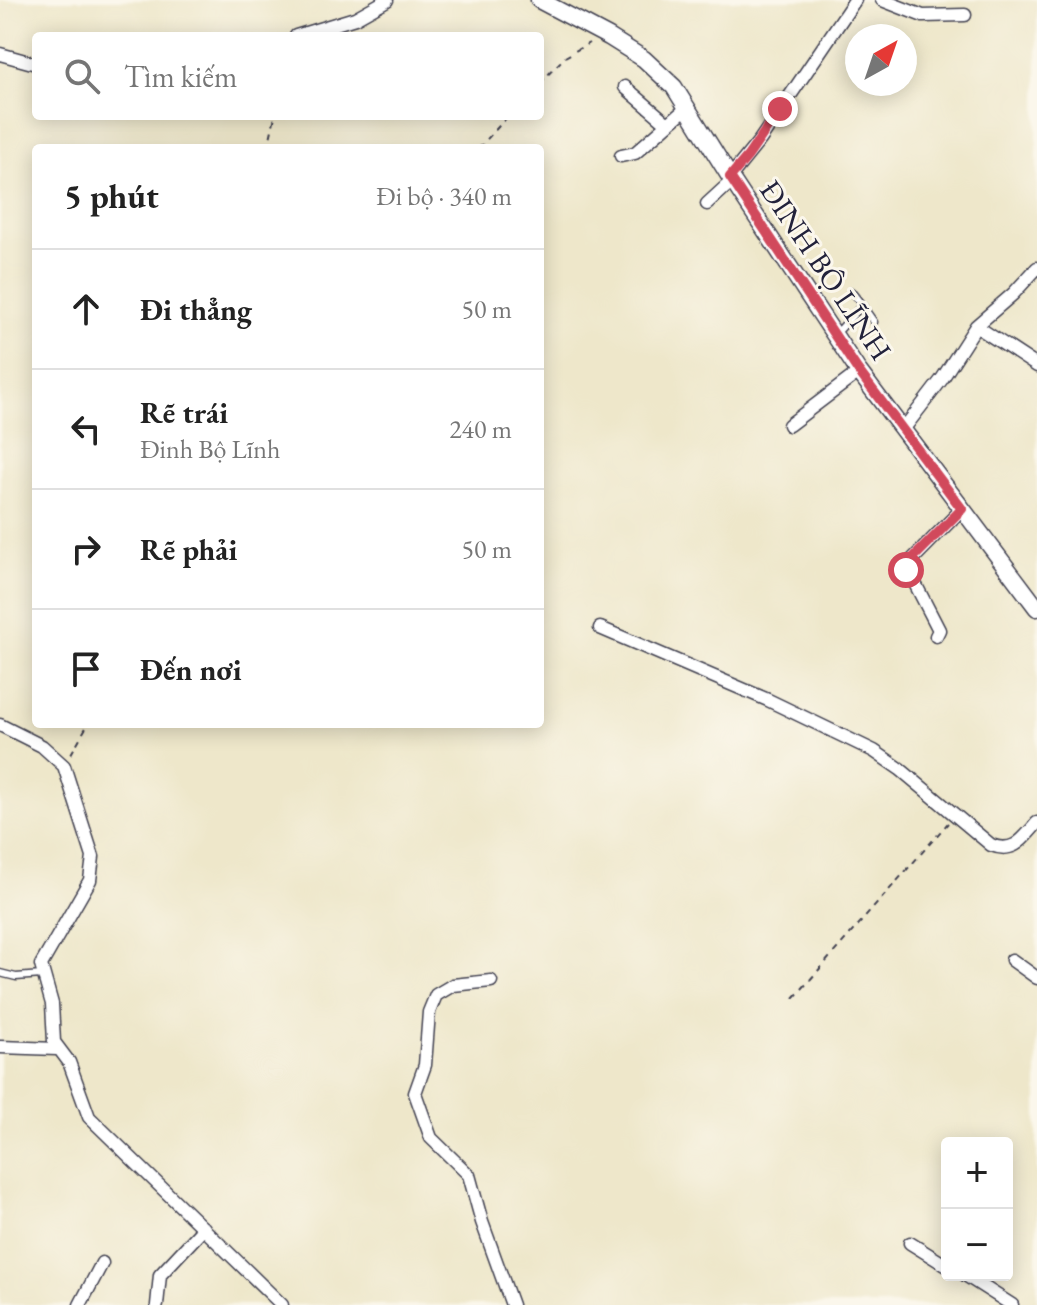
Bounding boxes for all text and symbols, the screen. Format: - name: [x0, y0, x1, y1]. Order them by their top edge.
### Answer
- north arrow: [845, 24, 917, 96]
- search box: [32, 32, 544, 120]
- icon: search: [60, 54, 104, 98]
- text: Tìm kiếm: [124, 57, 237, 96]
- route end: [762, 91, 798, 127]
- street label: ĐINH BỘ LĨNH: [751, 172, 901, 368]
- text: 5 phút: [64, 174, 159, 218]
- text: Đi bộ · 340 m: [376, 179, 512, 213]
- icon: ahead: [64, 287, 108, 331]
- text: Đi thẳng: [140, 290, 252, 329]
- text: 50 m: [462, 292, 512, 326]
- text: Rẽ trái: [140, 393, 228, 432]
- icon: left: [64, 407, 108, 451]
- text: 240 m: [449, 412, 512, 446]
- text: Đinh Bộ Lĩnh: [140, 432, 280, 466]
- icon: right: [64, 527, 108, 571]
- text: Rẽ phải: [140, 530, 237, 569]
- text: 50 m: [462, 532, 512, 566]
- route start: [888, 552, 924, 588]
- icon: arrive: [64, 647, 108, 691]
- text: Đến nơi: [140, 650, 242, 689]
- map controls: [941, 1137, 1013, 1281]
- button: +: [941, 1137, 1013, 1209]
- button: −: [941, 1209, 1013, 1281]

